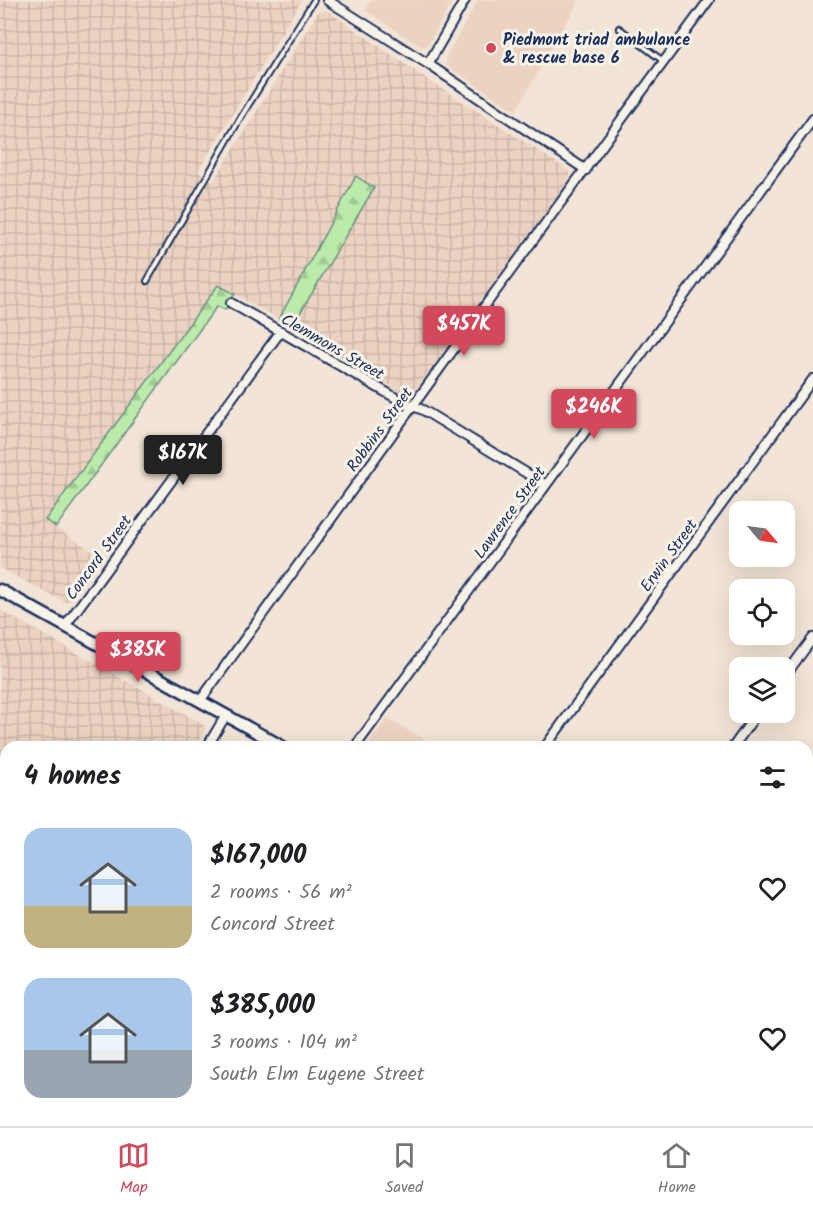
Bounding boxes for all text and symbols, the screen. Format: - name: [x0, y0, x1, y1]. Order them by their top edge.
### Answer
- place label: Piedmont triad ambulance & rescue base 6: [503, 28, 690, 71]
- marker: Piedmont triad ambulance & rescue base 6: [484, 41, 498, 55]
- pin: $457K: [422, 306, 506, 357]
- street label: Clemmons Street: [276, 308, 389, 387]
- text: $457K: [437, 309, 491, 341]
- street label: Robbins Street: [341, 382, 420, 477]
- pin: $246K: [552, 389, 636, 440]
- text: $246K: [565, 392, 623, 424]
- pin: $167K: [141, 435, 225, 486]
- text: $167K: [158, 438, 208, 470]
- street label: Lawrence Street: [468, 461, 553, 564]
- north arrow: [729, 501, 795, 567]
- map controls: [729, 501, 795, 723]
- street label: Concord Street: [60, 509, 139, 606]
- street label: Erwin Street: [634, 514, 705, 598]
- button: locate: [729, 579, 795, 645]
- pin: $385K: [96, 632, 180, 683]
- text: $385K: [110, 635, 166, 667]
- button: layers: [729, 657, 795, 723]
- text: 4 homes: [24, 756, 121, 798]
- icon: filters: [756, 761, 789, 794]
- text: $167,000: [210, 835, 306, 877]
- icon: home: [72, 852, 144, 924]
- icon: heart: [756, 872, 789, 905]
- text: 2 rooms · 56 m²: [210, 877, 352, 909]
- text: Concord Street: [210, 909, 335, 941]
- text: $385,000: [210, 985, 315, 1027]
- icon: home: [72, 1002, 144, 1074]
- icon: heart: [756, 1022, 789, 1055]
- text: 3 rooms · 104 m²: [210, 1027, 357, 1059]
- text: South Elm Eugene Street: [210, 1059, 425, 1091]
- tab: Map: [117, 1139, 150, 1200]
- tab: Saved: [385, 1139, 423, 1200]
- tab: Home: [658, 1139, 696, 1200]

